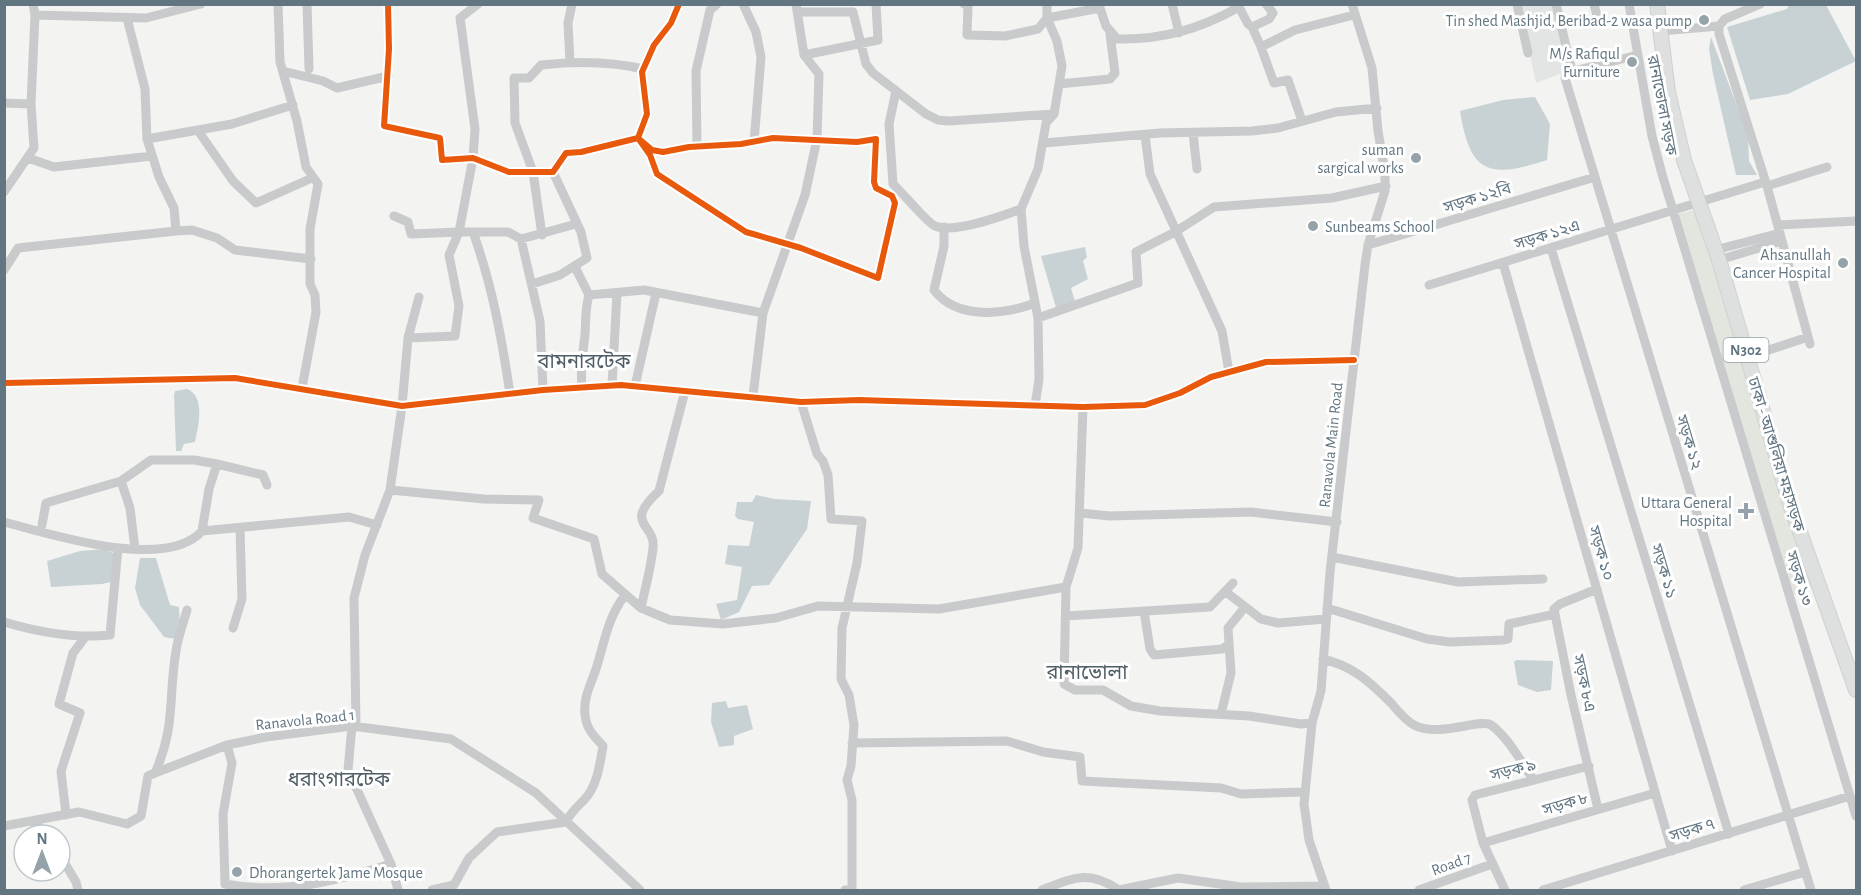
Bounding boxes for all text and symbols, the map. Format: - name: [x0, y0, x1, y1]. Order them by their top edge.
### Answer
- place label: Tin shed Mashjid, Beribad-2 wasa pump: [1446, 13, 1692, 30]
- marker: Tin shed Mashjid, Beribad-2 wasa pump: [1697, 13, 1711, 27]
- place label: M/s Rafiqul Furniture: [1549, 46, 1620, 80]
- street label: রানাভোলা সড়ক: [1644, 53, 1680, 158]
- marker: M/s Rafiqul Furniture: [1625, 55, 1639, 69]
- place label: suman sargical works: [1317, 142, 1404, 176]
- marker: suman sargical works: [1409, 151, 1423, 165]
- street label: সড়ক ১২বি: [1440, 178, 1513, 216]
- street label: সড়ক ১২এ: [1512, 217, 1582, 253]
- marker: Sunbeams School: [1306, 219, 1320, 233]
- place label: Sunbeams School: [1325, 219, 1434, 235]
- place label: Ahsanullah Cancer Hospital: [1733, 247, 1831, 281]
- marker: Ahsanullah Cancer Hospital: [1836, 256, 1850, 270]
- road number: N302: [1724, 338, 1768, 362]
- district label: বামনারটেক: [536, 349, 631, 372]
- street label: ঢাকা - আশুলিয়া মহাসড়ক: [1745, 374, 1809, 535]
- street label: Ranavola Main Road: [1316, 382, 1346, 509]
- street label: সড়ক ১২: [1673, 412, 1705, 472]
- place label: Uttara General Hospital: [1641, 495, 1732, 529]
- marker: Uttara General Hospital: [1737, 502, 1755, 520]
- street label: সড়ক ১০: [1585, 523, 1616, 582]
- street label: সড়ক ১১: [1648, 541, 1680, 600]
- street label: সড়ক ১৩: [1783, 548, 1815, 608]
- street label: সড়ক ৮এ: [1570, 652, 1598, 713]
- district label: রানাভোলা: [1045, 663, 1128, 683]
- street label: Ranavola Road 1: [255, 707, 355, 733]
- street label: সড়ক ৯: [1488, 757, 1538, 784]
- district label: ধরাংগারটেক: [288, 767, 391, 790]
- street label: সড়ক ৮: [1540, 790, 1590, 818]
- street label: সড়ক ৭: [1667, 816, 1717, 845]
- north arrow: [12, 823, 72, 883]
- text: N: [36, 831, 48, 847]
- street label: Road 7: [1429, 849, 1474, 878]
- marker: Dhorangertek Jame Mosque: [230, 865, 244, 879]
- place label: Dhorangertek Jame Mosque: [249, 865, 423, 881]

